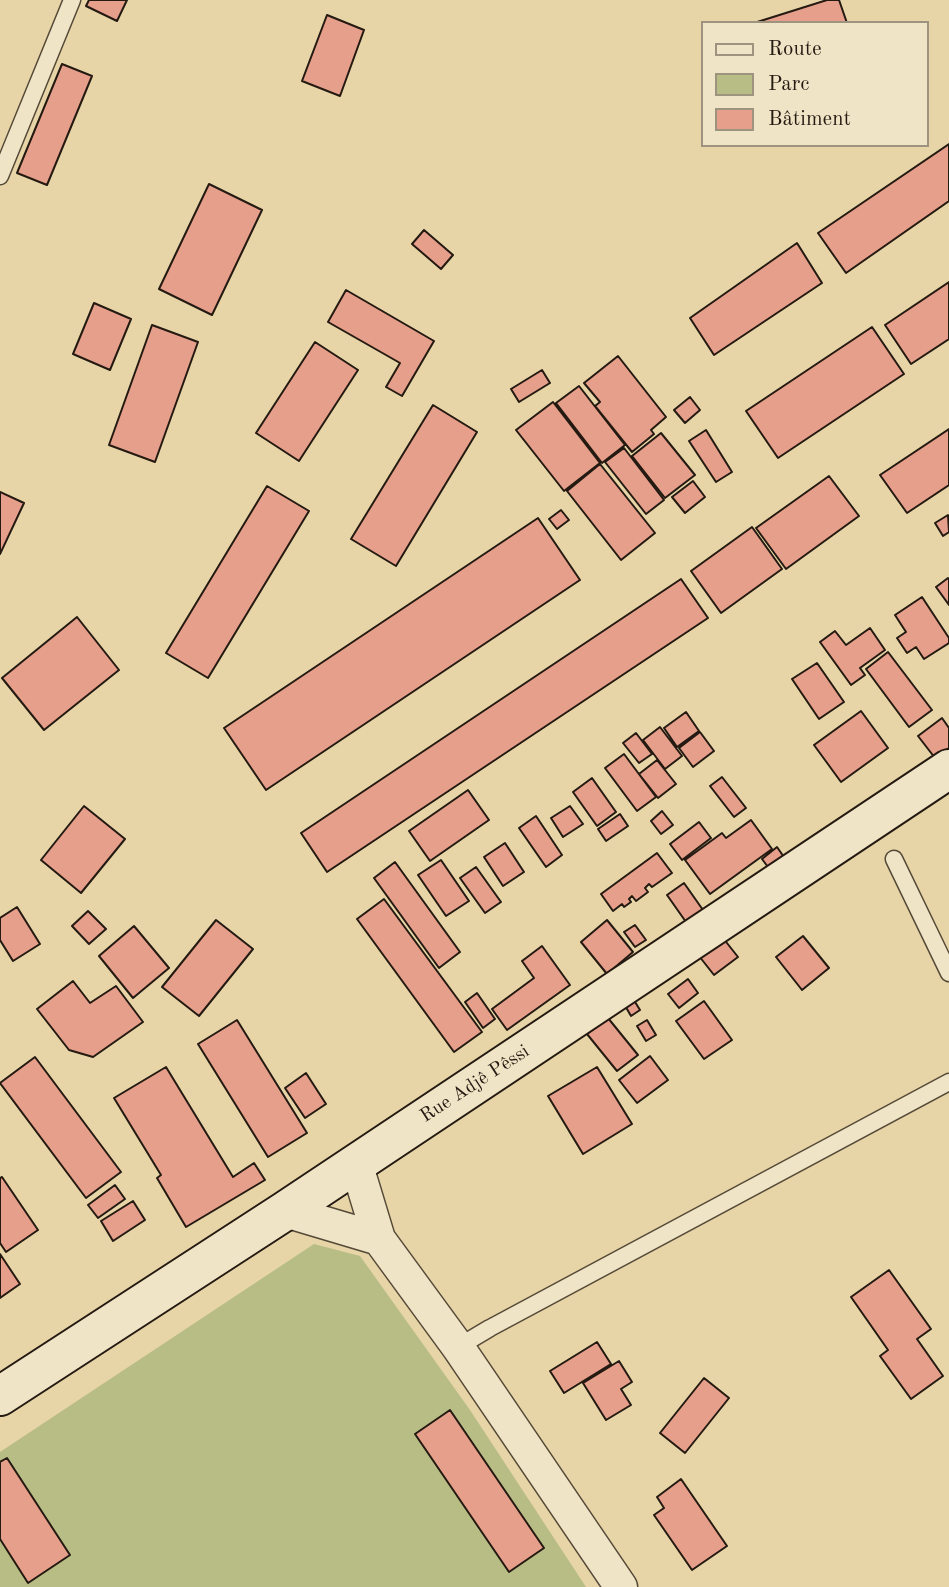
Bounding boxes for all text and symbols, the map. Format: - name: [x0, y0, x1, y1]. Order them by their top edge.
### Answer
- legend: [701, 21, 928, 147]
- text: Route: [768, 39, 822, 60]
- text: Parc: [768, 74, 810, 95]
- text: Bâtiment: [768, 109, 851, 130]
- street label: Rue Adjê Pêssi: [416, 1040, 534, 1128]

